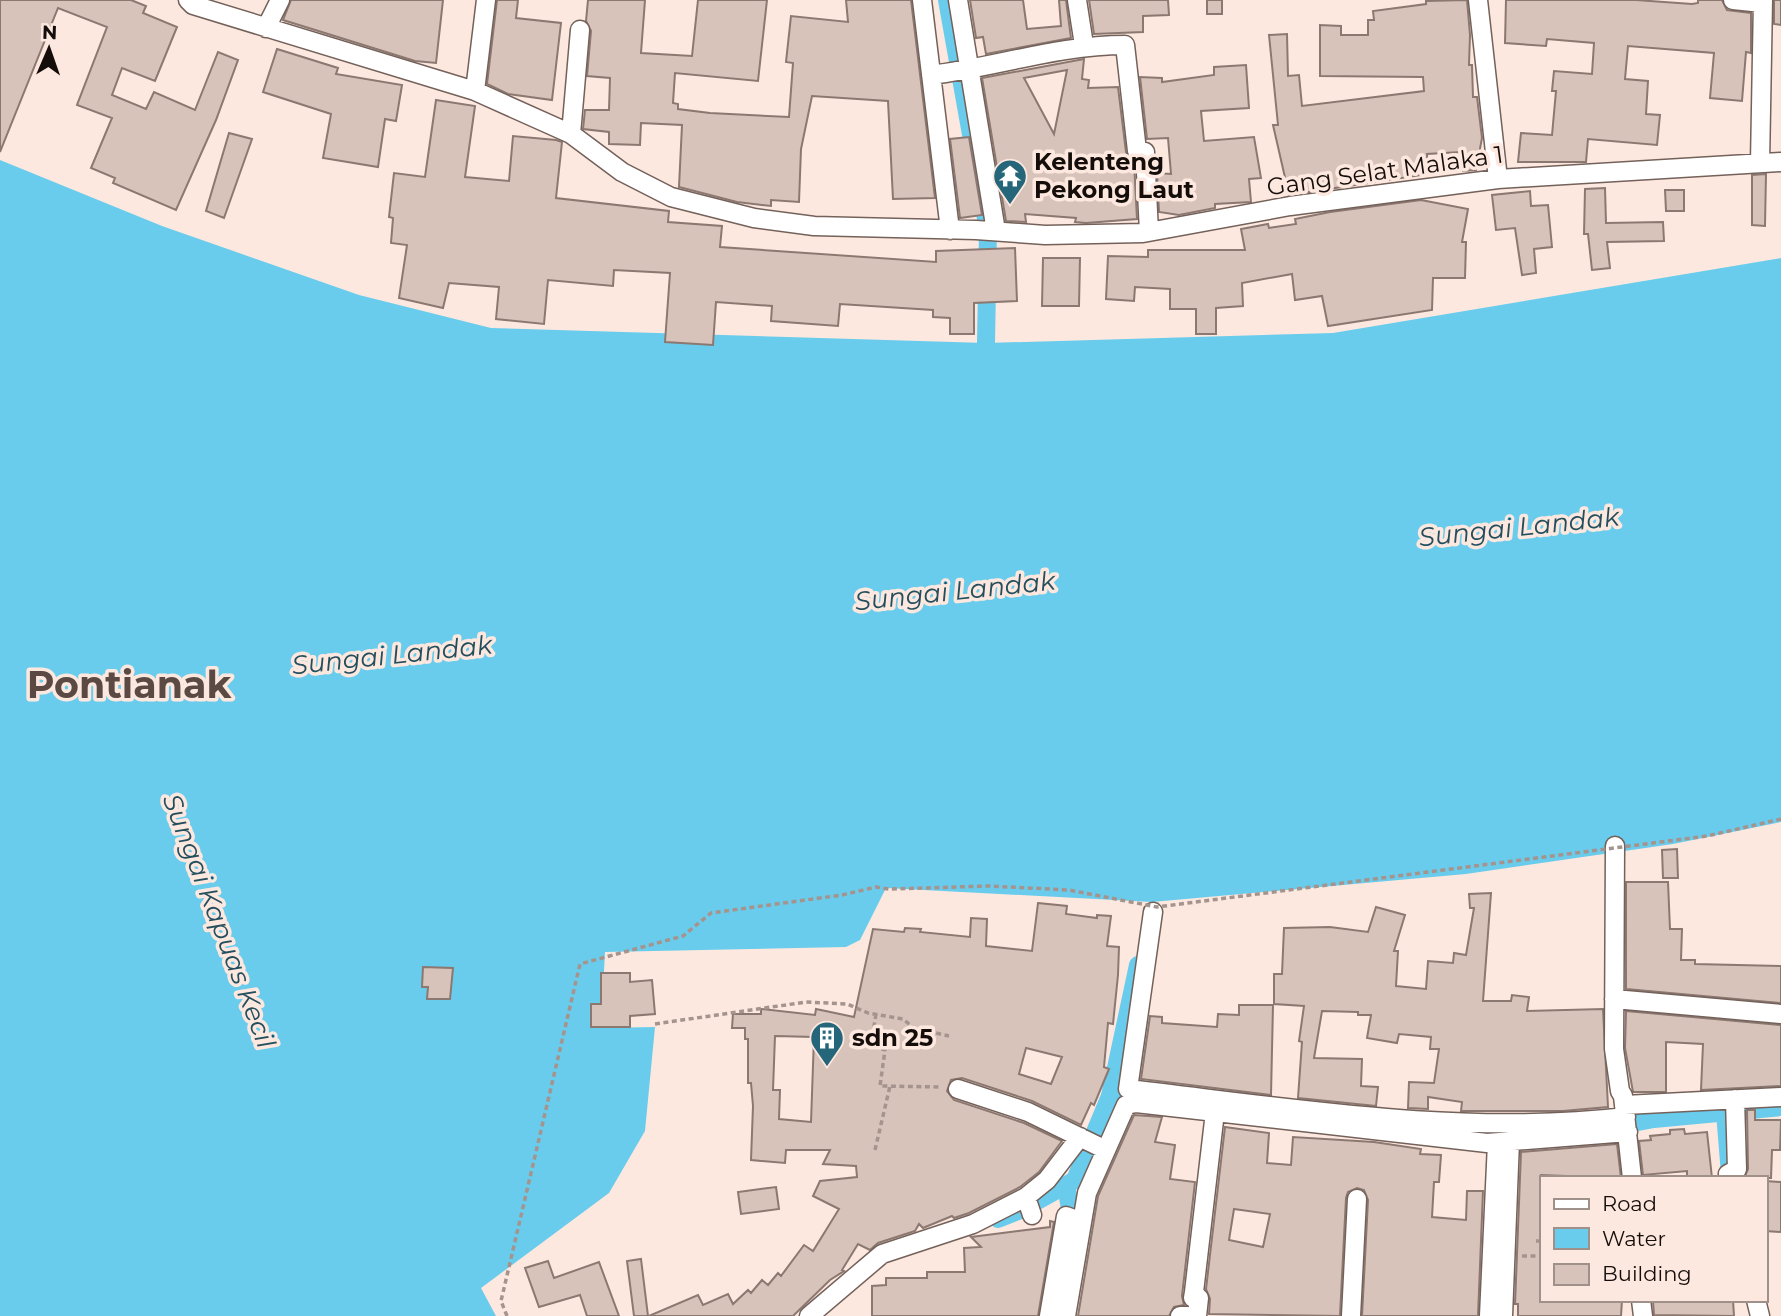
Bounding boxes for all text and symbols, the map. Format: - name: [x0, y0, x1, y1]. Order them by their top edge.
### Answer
- north arrow: [14, 14, 84, 84]
- text: N: [41, 21, 58, 44]
- street label: Gang Selat Malaka 1: [1265, 140, 1505, 201]
- place label: Kelenteng Pekong Laut: [1034, 147, 1194, 204]
- temple icon: Kelenteng Pekong Laut: [991, 157, 1029, 206]
- water label: Sungai Landak: [1417, 500, 1622, 553]
- water label: Sungai Landak: [853, 564, 1058, 617]
- water label: Sungai Landak: [290, 628, 495, 681]
- district label: Pontianak: [27, 661, 232, 708]
- water label: Sungai Kapuas Kecil: [156, 789, 282, 1053]
- building icon: sdn 25: [808, 1019, 846, 1068]
- place label: sdn 25: [852, 1023, 933, 1052]
- legend: [1540, 1176, 1767, 1302]
- text: Road: [1602, 1191, 1657, 1216]
- text: Water: [1602, 1226, 1666, 1251]
- text: Building: [1602, 1261, 1692, 1286]

